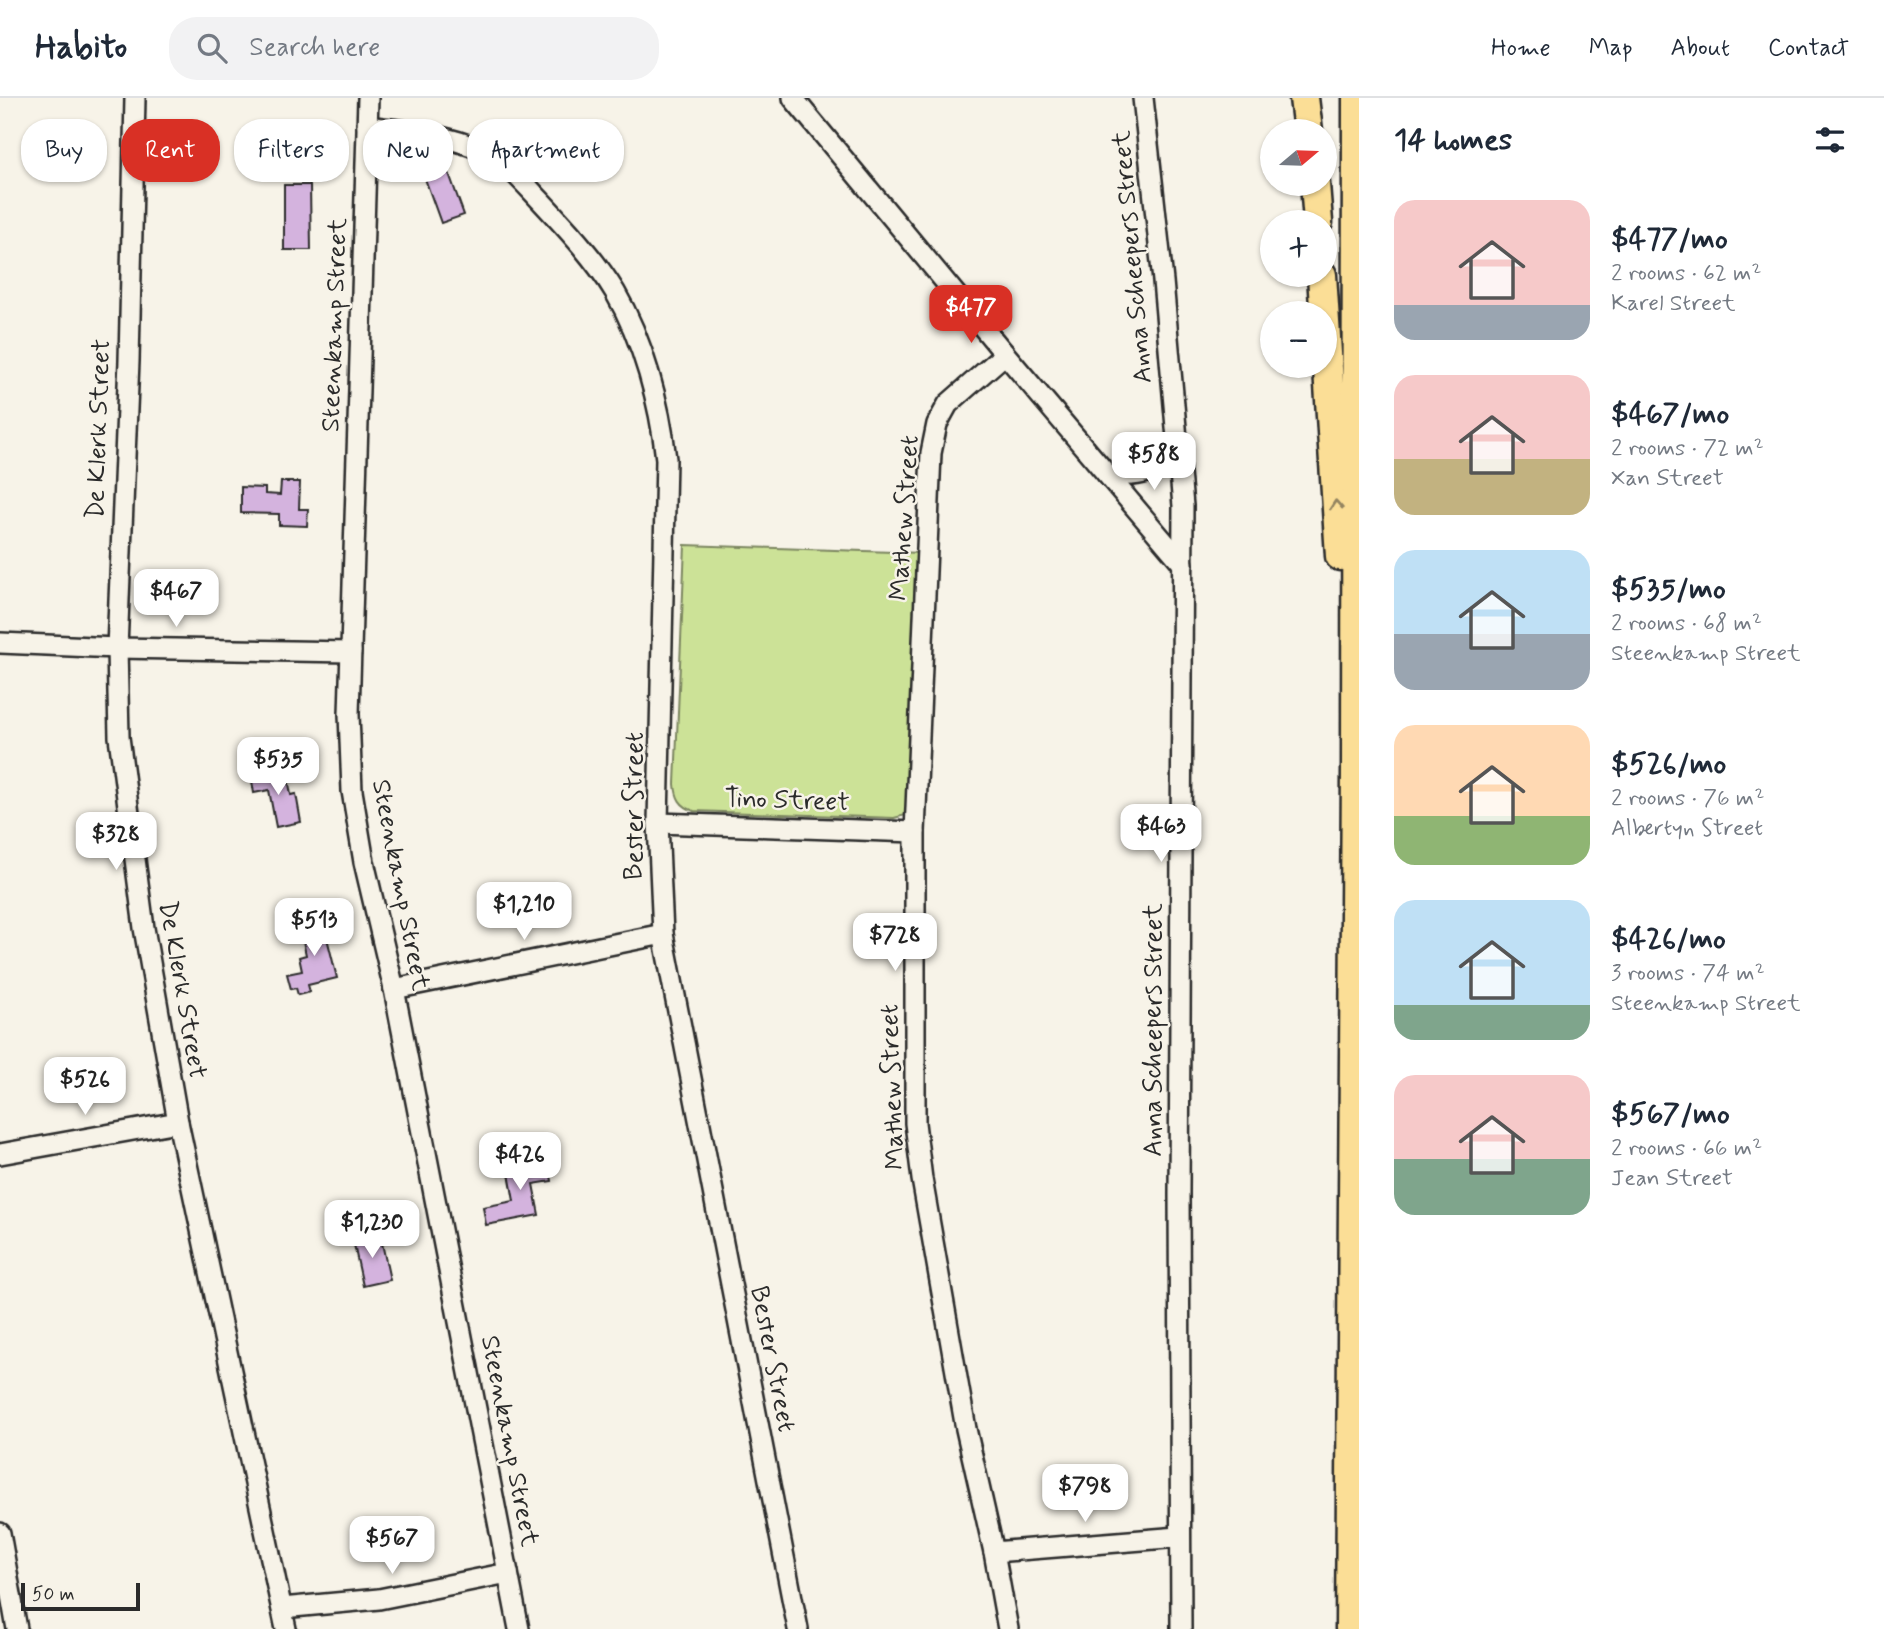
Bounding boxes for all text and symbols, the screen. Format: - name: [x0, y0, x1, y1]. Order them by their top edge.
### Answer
- search box: [169, 17, 659, 80]
- text: Habito: [35, 26, 127, 70]
- icon: search: [193, 29, 231, 67]
- text: Search here: [249, 31, 380, 65]
- text: Home: [1491, 33, 1551, 64]
- text: Map: [1589, 33, 1633, 64]
- text: About: [1671, 33, 1730, 64]
- text: Contact: [1768, 33, 1849, 64]
- chip: Buy: [21, 119, 107, 182]
- chip: Rent: [121, 119, 220, 182]
- chip: Filters: [234, 119, 349, 182]
- chip: New: [363, 119, 453, 182]
- chip: Apartment: [467, 119, 624, 182]
- north arrow: [1260, 119, 1337, 196]
- map controls: [1260, 119, 1337, 378]
- text: 14 homes: [1394, 121, 1512, 160]
- icon: filters: [1811, 121, 1849, 159]
- street label: Anna Scheepers Street: [1105, 129, 1161, 385]
- button: +: [1260, 210, 1337, 287]
- street label: Steenkamp Street: [314, 217, 356, 433]
- text: $477/mo: [1611, 220, 1728, 259]
- icon: home: [1450, 228, 1534, 312]
- text: 2 rooms · 62 m²: [1611, 259, 1762, 289]
- pin: $477: [930, 286, 1012, 345]
- text: Karel Street: [1611, 289, 1736, 319]
- text: $477: [945, 293, 997, 323]
- button: −: [1260, 301, 1337, 378]
- street label: De Klerk Street: [79, 338, 119, 520]
- text: $467/mo: [1611, 395, 1729, 434]
- icon: home: [1450, 403, 1534, 487]
- pin: $588: [1113, 432, 1195, 492]
- street label: Mathew Street: [882, 434, 928, 602]
- text: 2 rooms · 72 m²: [1611, 434, 1764, 464]
- text: $588: [1128, 440, 1180, 470]
- text: Xan Street: [1611, 464, 1724, 494]
- one-way arrow: [1329, 499, 1344, 510]
- pin: $467: [135, 570, 217, 629]
- text: $535/mo: [1611, 570, 1726, 609]
- text: $467: [150, 577, 202, 607]
- icon: home: [1450, 578, 1534, 662]
- text: 2 rooms · 68 m²: [1611, 609, 1762, 639]
- text: Steenkamp Street: [1611, 639, 1801, 669]
- street label: Bester Street: [618, 732, 652, 880]
- pin: $535: [237, 738, 319, 797]
- text: $535: [253, 745, 303, 775]
- text: $526/mo: [1611, 745, 1726, 784]
- icon: home: [1450, 753, 1534, 837]
- street label: Steenkamp Street: [363, 777, 437, 993]
- street label: Tino Street: [724, 782, 850, 820]
- text: 2 rooms · 76 m²: [1611, 784, 1764, 814]
- pin: $463: [1120, 804, 1202, 864]
- pin: $328: [75, 812, 157, 872]
- text: $463: [1136, 812, 1186, 842]
- text: Albertyn Street: [1611, 814, 1763, 844]
- text: $328: [92, 820, 140, 850]
- pin: $1,210: [467, 882, 581, 942]
- text: $1,210: [493, 890, 555, 920]
- street label: De Klerk Street: [150, 898, 214, 1082]
- pin: $513: [273, 898, 355, 958]
- street label: Anna Scheepers Street: [1137, 903, 1171, 1157]
- text: $513: [291, 906, 337, 936]
- pin: $728: [854, 914, 936, 973]
- text: $426/mo: [1611, 920, 1726, 959]
- text: $728: [869, 921, 921, 951]
- icon: home: [1450, 928, 1534, 1012]
- text: 3 rooms · 74 m²: [1611, 959, 1765, 989]
- text: Steenkamp Street: [1611, 989, 1801, 1019]
- street label: Mathew Street: [873, 1004, 913, 1170]
- pin: $526: [44, 1058, 126, 1117]
- text: $526: [60, 1065, 110, 1095]
- text: $567/mo: [1611, 1095, 1730, 1134]
- icon: home: [1450, 1103, 1534, 1187]
- pin: $426: [479, 1132, 561, 1192]
- text: 2 rooms · 66 m²: [1611, 1134, 1762, 1164]
- text: $426: [495, 1140, 545, 1170]
- text: Jean Street: [1611, 1164, 1733, 1194]
- pin: $1,230: [315, 1200, 429, 1260]
- text: $1,230: [340, 1208, 404, 1238]
- street label: Bester Street: [741, 1283, 803, 1435]
- street label: Steenkamp Street: [472, 1333, 546, 1549]
- pin: $798: [1044, 1464, 1126, 1524]
- text: $798: [1058, 1472, 1112, 1502]
- pin: $567: [351, 1516, 433, 1576]
- text: $567: [366, 1524, 418, 1554]
- scale bar: [21, 1580, 140, 1612]
- text: 50 m: [32, 1582, 75, 1607]

